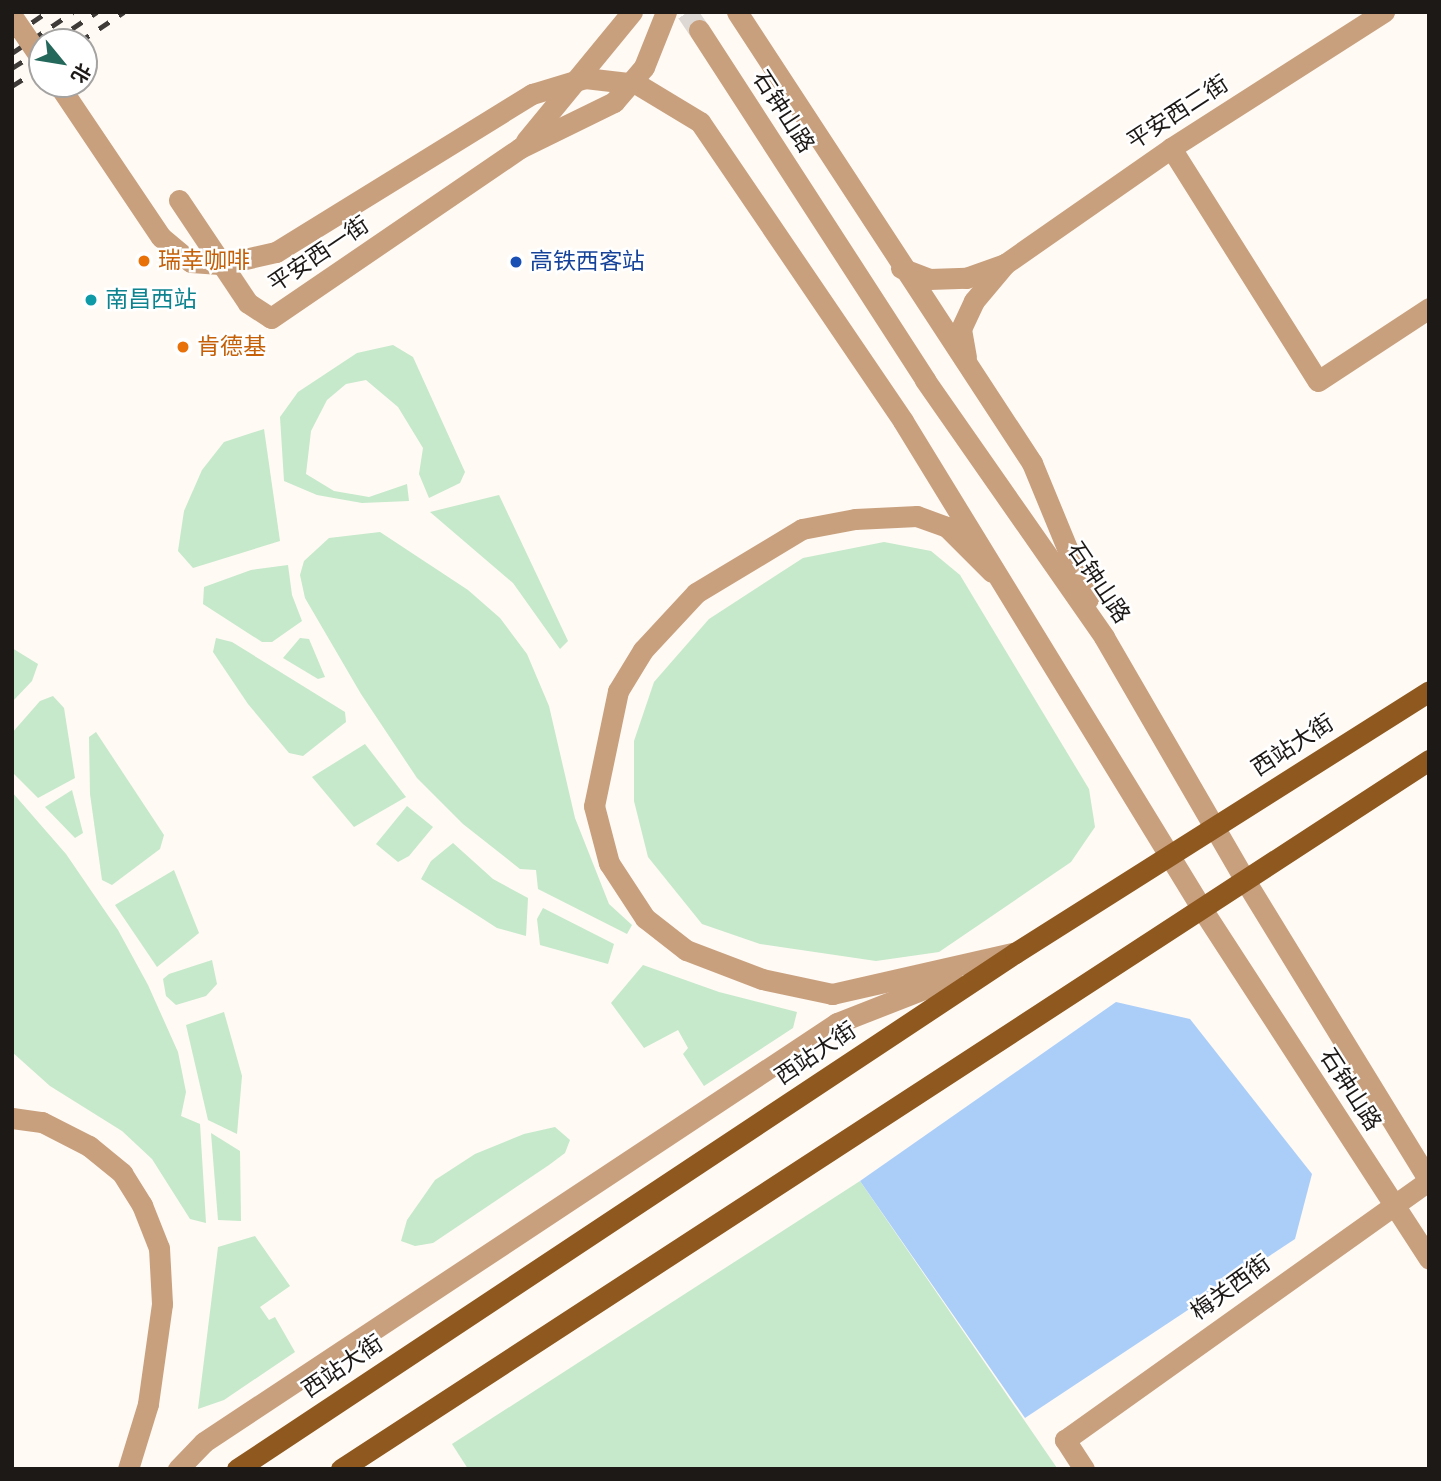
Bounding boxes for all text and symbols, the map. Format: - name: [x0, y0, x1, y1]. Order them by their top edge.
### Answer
- north arrow: [28, 28, 98, 98]
- text: 北: [65, 59, 95, 87]
- street label: 石钟山路: [746, 66, 820, 158]
- street label: 平安西二街: [1122, 70, 1234, 156]
- street label: 平安西一街: [264, 211, 374, 299]
- place label: 瑞幸咖啡: [158, 247, 250, 275]
- place label: 高铁西客站: [530, 248, 645, 276]
- marker: 瑞幸咖啡: [136, 253, 152, 269]
- marker: 高铁西客站: [508, 254, 524, 270]
- place label: 南昌西站: [105, 286, 197, 314]
- marker: 南昌西站: [83, 292, 99, 308]
- place label: 肯德基: [197, 333, 266, 361]
- marker: 肯德基: [175, 339, 191, 355]
- street label: 石钟山路: [1061, 537, 1135, 629]
- street label: 西站大街: [1247, 709, 1339, 783]
- street label: 西站大街: [770, 1017, 862, 1091]
- street label: 石钟山路: [1313, 1044, 1387, 1136]
- street label: 梅关西街: [1186, 1250, 1276, 1326]
- street label: 西站大街: [297, 1330, 389, 1404]

